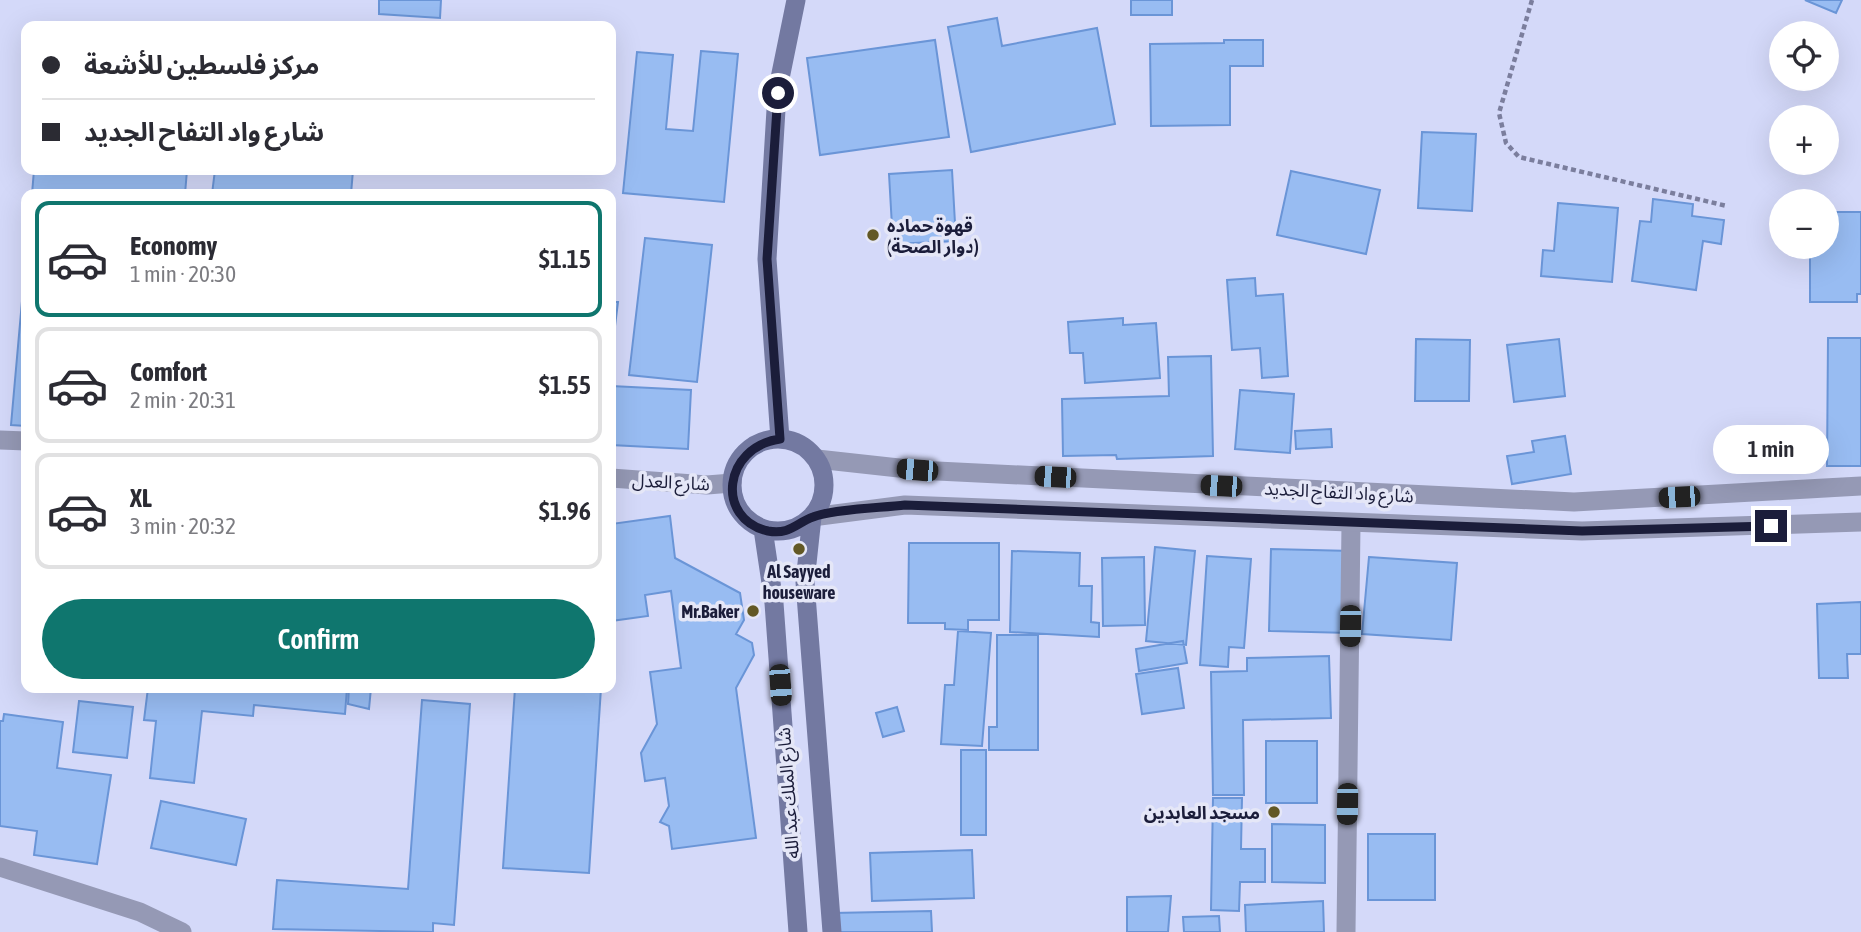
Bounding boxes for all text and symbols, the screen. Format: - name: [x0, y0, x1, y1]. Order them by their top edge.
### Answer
- map controls: [1769, 21, 1839, 259]
- button: locate: [1769, 21, 1839, 91]
- text: مركز فلسطين للأشعة: [84, 50, 319, 80]
- route start: [762, 77, 794, 109]
- button: +: [1769, 105, 1839, 175]
- text: شارع واد التفاح الجديد: [84, 117, 324, 147]
- button: −: [1769, 189, 1839, 259]
- place label: قهوة حماده (دوار الصحة): [887, 215, 979, 258]
- marker: قهوة حماده (دوار الصحة): [865, 227, 881, 243]
- icon: car: [46, 228, 109, 291]
- text: Economy: [130, 231, 217, 261]
- text: $1.15: [539, 244, 591, 274]
- text: 1 min · 20:30: [130, 261, 236, 287]
- icon: car: [46, 354, 109, 417]
- text: Comfort: [130, 357, 207, 387]
- text: $1.55: [539, 370, 591, 400]
- text: 2 min · 20:31: [130, 387, 236, 413]
- callout: 1 min: [1713, 424, 1829, 474]
- text: 1 min: [1748, 436, 1794, 462]
- car: [896, 458, 939, 482]
- car: [1034, 465, 1077, 489]
- street label: شارع العدل: [631, 469, 710, 499]
- car: [1200, 474, 1243, 498]
- street label: شارع واد التفاح الجديد: [1263, 478, 1414, 510]
- icon: car: [46, 480, 109, 543]
- text: XL: [130, 483, 152, 513]
- car: [1658, 485, 1701, 509]
- text: $1.96: [539, 496, 591, 526]
- route end: [1755, 510, 1787, 542]
- text: 3 min · 20:32: [130, 513, 236, 539]
- marker: Al Sayyed houseware: [791, 541, 807, 557]
- place label: Al Sayyed houseware: [763, 561, 835, 603]
- button: Confirm: [42, 599, 595, 679]
- place label: Mr.Baker: [681, 601, 740, 622]
- marker: Mr.Baker: [745, 603, 761, 619]
- car: [1340, 605, 1361, 647]
- car: [769, 663, 792, 707]
- street label: شارع الملك عبد الله: [773, 726, 807, 859]
- car: [1337, 783, 1358, 825]
- place label: مسجد العابدين: [1144, 802, 1260, 823]
- marker: مسجد العابدين: [1266, 804, 1282, 820]

